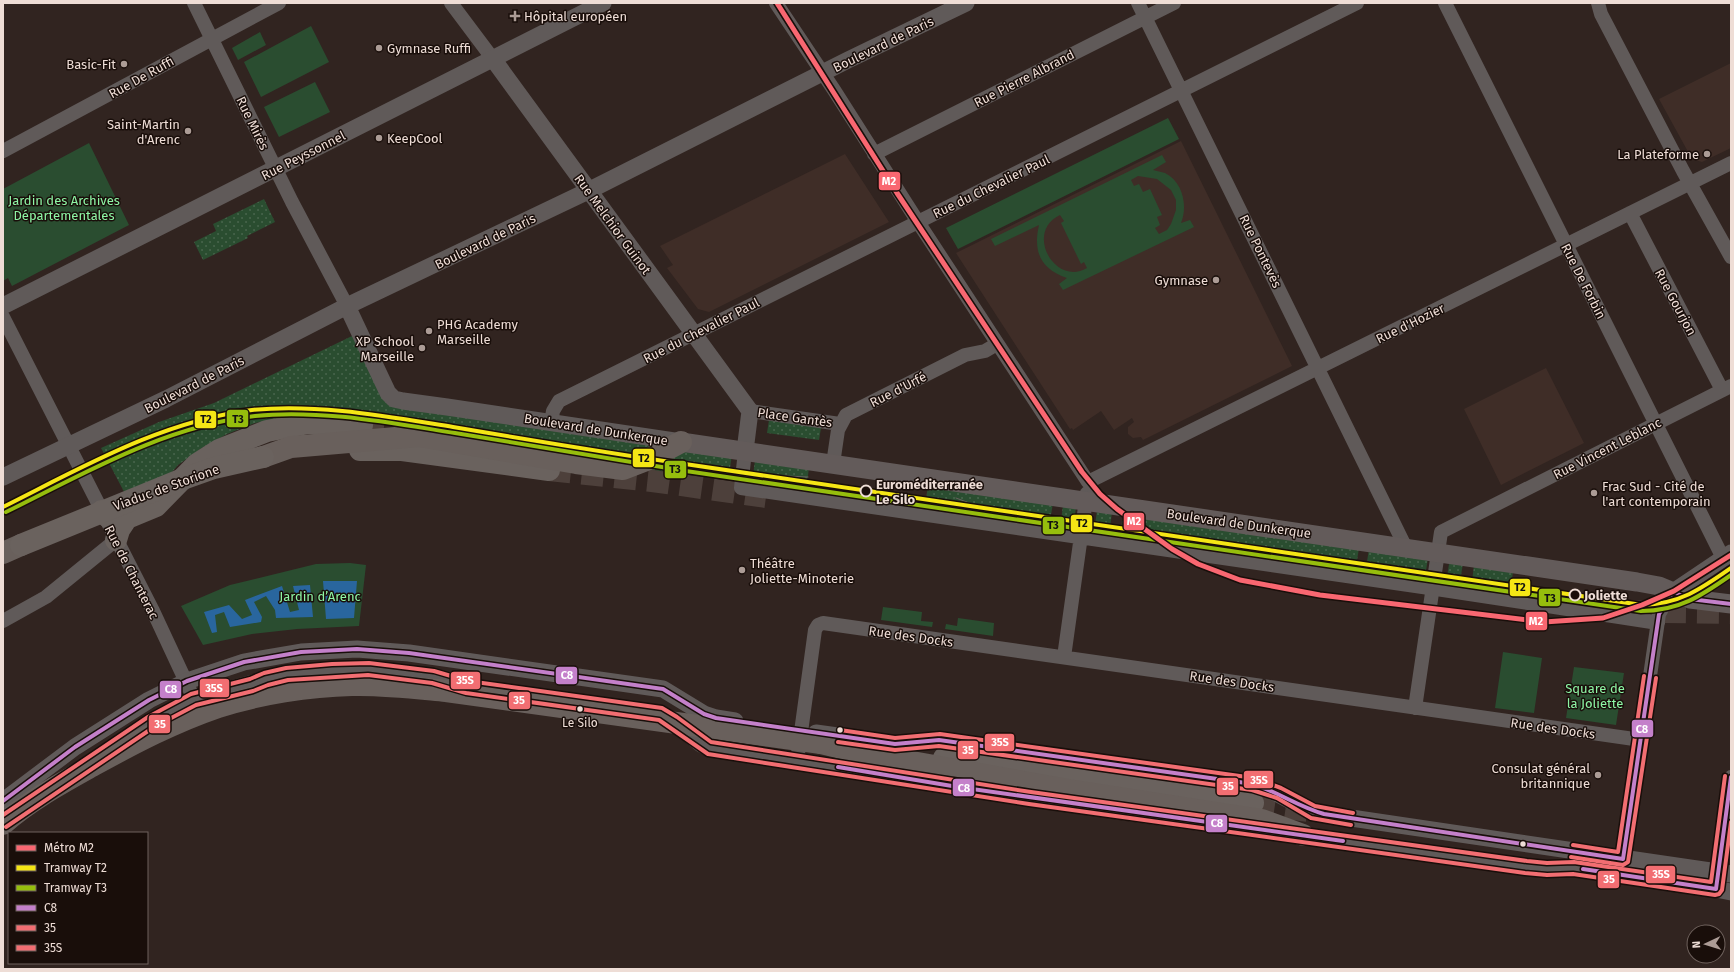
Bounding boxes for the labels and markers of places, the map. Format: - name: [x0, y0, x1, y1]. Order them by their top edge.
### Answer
- place label: Hôpital européen: [524, 9, 627, 24]
- marker: Hôpital européen: [509, 10, 521, 22]
- place label: Gymnase Ruffi: [387, 41, 471, 56]
- marker: Gymnase Ruffi: [374, 43, 384, 53]
- place label: Basic-Fit: [66, 57, 116, 72]
- marker: Basic-Fit: [119, 59, 129, 69]
- place label: Saint-Martin d'Arenc: [107, 117, 180, 147]
- marker: Saint-Martin d'Arenc: [183, 126, 193, 136]
- place label: KeepCool: [387, 131, 443, 146]
- marker: KeepCool: [374, 133, 384, 143]
- place label: La Plateforme: [1617, 147, 1699, 162]
- marker: La Plateforme: [1702, 149, 1712, 159]
- place label: Gymnase: [1155, 273, 1208, 288]
- marker: Gymnase: [1211, 275, 1221, 285]
- place label: PHG Academy Marseille: [437, 317, 519, 347]
- marker: PHG Academy Marseille: [424, 326, 434, 336]
- place label: XP School Marseille: [356, 334, 414, 364]
- marker: XP School Marseille: [417, 343, 427, 353]
- place label: Euroméditerranée Le Silo: [876, 477, 983, 507]
- place label: Frac Sud - Cité de l'art contemporain: [1602, 479, 1711, 509]
- marker: Euroméditerranée Le Silo: [859, 484, 873, 498]
- marker: Frac Sud - Cité de l'art contemporain: [1589, 488, 1599, 498]
- place label: Théâtre Joliette-Minoterie: [750, 556, 854, 586]
- marker: Théâtre Joliette-Minoterie: [737, 565, 747, 575]
- marker: Joliette: [1568, 588, 1582, 602]
- place label: Joliette: [1583, 588, 1627, 603]
- marker: Le Silo: [575, 704, 585, 714]
- place label: Le Silo: [562, 716, 598, 730]
- unlabelled marker: [835, 725, 845, 735]
- place label: Consulat général britannique: [1492, 761, 1590, 791]
- marker: Consulat général britannique: [1593, 770, 1603, 780]
- unlabelled marker: [1518, 839, 1528, 849]

